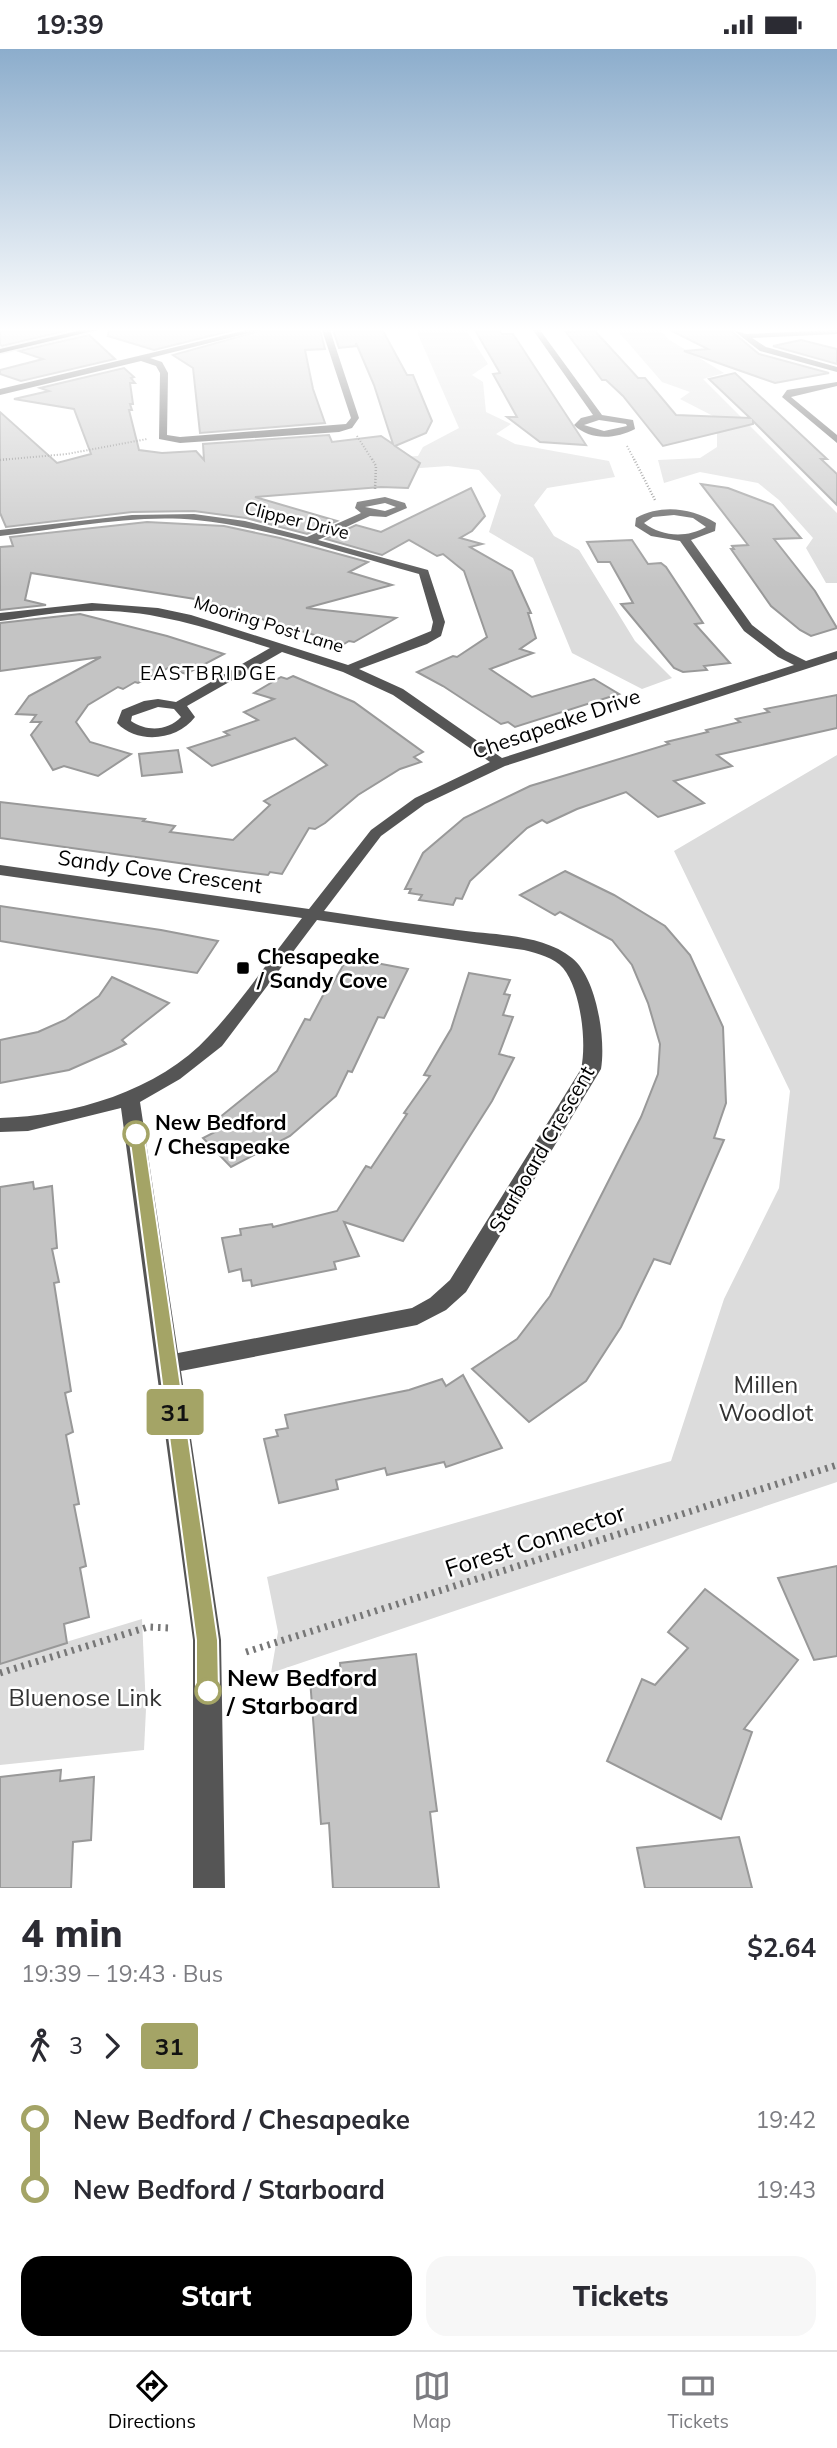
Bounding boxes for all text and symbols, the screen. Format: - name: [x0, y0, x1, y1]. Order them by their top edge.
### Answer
- text: 19:39: [35, 8, 104, 41]
- street label: Clipper Drive: [242, 496, 352, 544]
- street label: Mooring Post Lane: [191, 590, 347, 658]
- district label: EASTBRIDGE: [140, 661, 278, 685]
- street label: Chesapeake Drive: [469, 682, 643, 764]
- street label: Sandy Cove Crescent: [56, 844, 264, 898]
- place label: Chesapeake / Sandy Cove: [256, 943, 387, 993]
- marker: Chesapeake / Sandy Cove: [235, 960, 251, 976]
- street label: Starboard Crescent: [483, 1061, 599, 1237]
- place label: New Bedford / Chesapeake: [154, 1109, 290, 1159]
- marker: New Bedford / Chesapeake: [123, 1121, 149, 1147]
- park label: Millen Woodlot: [719, 1369, 813, 1427]
- line badge: 31: [144, 1389, 206, 1435]
- text: 31: [161, 1397, 189, 1427]
- street label: Forest Connector: [441, 1497, 629, 1583]
- place label: New Bedford / Starboard: [226, 1662, 377, 1720]
- marker: New Bedford / Starboard: [195, 1678, 221, 1704]
- park label: Bluenose Link: [8, 1682, 162, 1712]
- text: 4 min: [21, 1909, 123, 1957]
- text: $2.64: [747, 1931, 816, 1964]
- text: 19:39 – 19:43 · Bus: [21, 1959, 223, 1988]
- icon: walk: [21, 2027, 59, 2065]
- icon: forward: [93, 2027, 131, 2065]
- text: 3: [69, 2031, 83, 2060]
- text: 31: [155, 2031, 184, 2061]
- text: New Bedford / Chesapeake: [73, 2103, 410, 2136]
- text: 19:42: [756, 2105, 816, 2134]
- text: New Bedford / Starboard: [73, 2173, 385, 2206]
- text: 19:43: [756, 2175, 816, 2204]
- button: Start: [21, 2256, 412, 2336]
- button: Tickets: [426, 2256, 816, 2336]
- tab: Directions: [108, 2367, 196, 2433]
- tab: Map: [412, 2367, 451, 2433]
- tab: Tickets: [668, 2367, 729, 2433]

